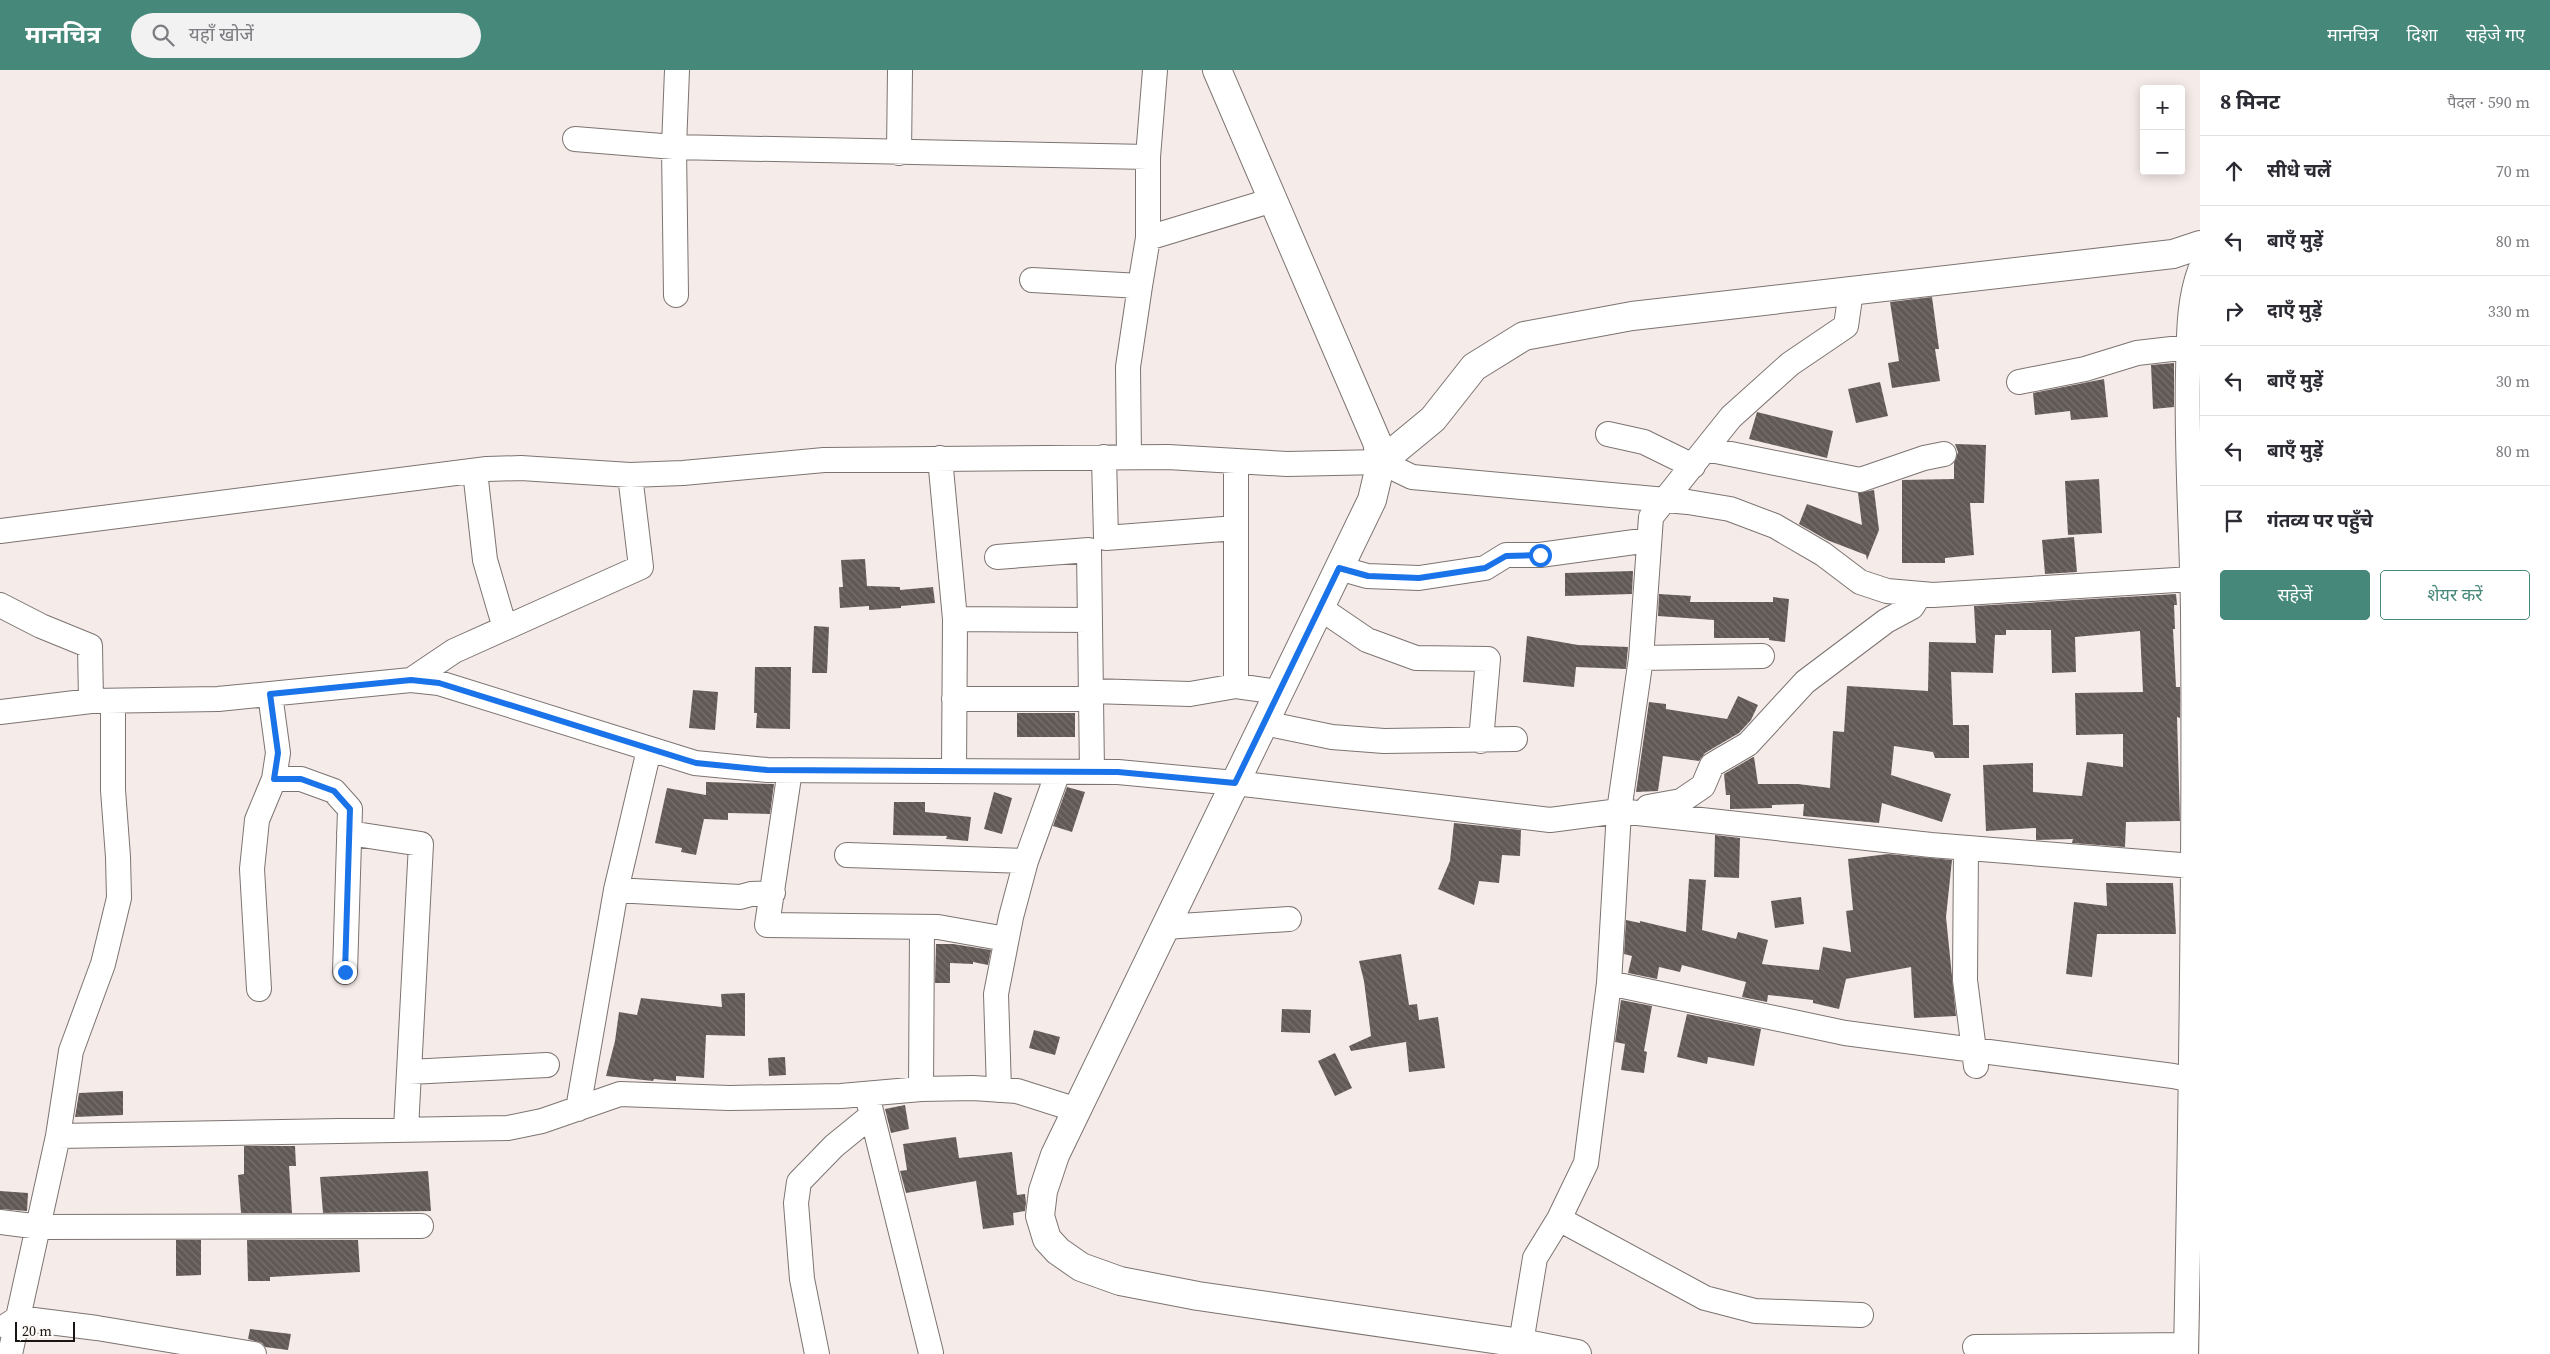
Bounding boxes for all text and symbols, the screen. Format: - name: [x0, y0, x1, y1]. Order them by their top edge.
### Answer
- search box: [131, 13, 481, 58]
- text: मानचित्र: [25, 18, 101, 51]
- icon: search: [149, 21, 177, 49]
- text: यहाँ खोजें: [189, 21, 254, 47]
- text: मानचित्र: [2327, 22, 2379, 47]
- text: दिशा: [2407, 22, 2438, 47]
- text: सहेजे गए: [2466, 22, 2525, 47]
- map controls: [2140, 85, 2185, 175]
- button: +: [2140, 85, 2185, 130]
- text: 8 मिनट: [2220, 87, 2280, 116]
- text: पैदल · 590 m: [2447, 91, 2530, 113]
- button: −: [2140, 130, 2185, 175]
- icon: ahead: [2220, 157, 2248, 185]
- text: सीधे चलें: [2267, 157, 2331, 183]
- text: 70 m: [2496, 160, 2530, 182]
- icon: left: [2220, 227, 2248, 255]
- text: बाएँ मुड़ें: [2267, 227, 2323, 253]
- text: 80 m: [2496, 230, 2530, 252]
- icon: right: [2220, 297, 2248, 325]
- text: दाएँ मुड़ें: [2267, 297, 2322, 323]
- text: 330 m: [2488, 300, 2530, 322]
- icon: left: [2220, 367, 2248, 395]
- text: बाएँ मुड़ें: [2267, 367, 2323, 393]
- text: 30 m: [2496, 370, 2530, 392]
- icon: left: [2220, 437, 2248, 465]
- text: बाएँ मुड़ें: [2267, 437, 2323, 463]
- text: 80 m: [2496, 440, 2530, 462]
- icon: arrive: [2220, 507, 2248, 535]
- text: गंतव्य पर पहुँचे: [2267, 507, 2373, 533]
- route start: [1529, 544, 1552, 567]
- button: सहेजें: [2220, 570, 2370, 620]
- button: शेयर करें: [2380, 570, 2530, 620]
- route end: [334, 961, 357, 984]
- scale bar: [15, 1319, 75, 1342]
- text: 20 m: [22, 1321, 52, 1341]

